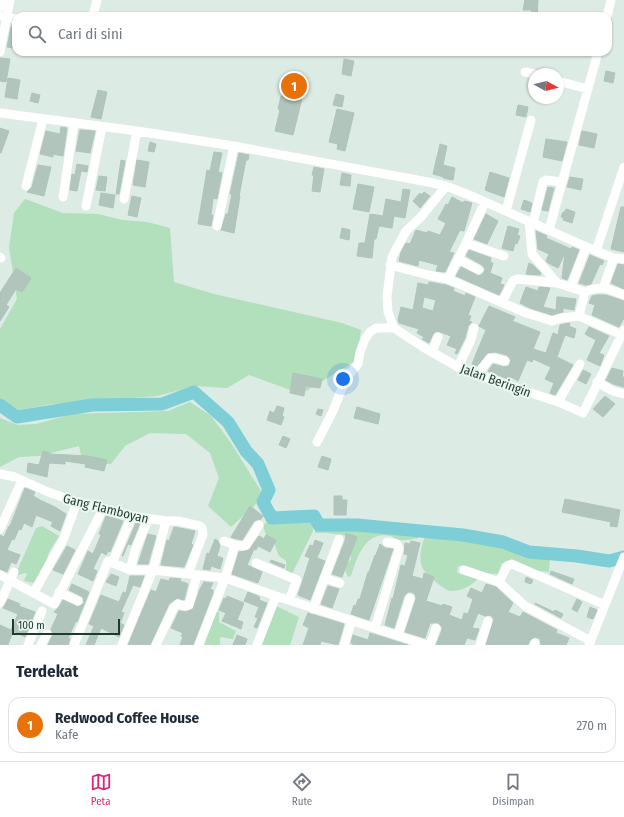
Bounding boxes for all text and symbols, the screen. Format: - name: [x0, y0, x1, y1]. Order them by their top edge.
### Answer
- search box: [12, 12, 612, 56]
- icon: search: [26, 23, 48, 45]
- text: Cari di sini: [58, 25, 123, 43]
- north arrow: [528, 68, 564, 104]
- pin: 1: [281, 71, 307, 101]
- street label: Jalan Beringin: [459, 361, 533, 400]
- your location: [333, 369, 353, 389]
- street label: Gang Flamboyan: [62, 491, 150, 526]
- scale bar: [12, 617, 120, 636]
- text: 100 m: [18, 619, 45, 632]
- text: Terdekat: [16, 661, 78, 682]
- text: Redwood Coffee House: [55, 709, 199, 727]
- text: 1: [27, 718, 33, 733]
- text: 270 m: [576, 718, 607, 733]
- text: Kafe: [55, 727, 78, 742]
- tab: Peta: [90, 771, 112, 808]
- tab: Rute: [291, 771, 313, 808]
- tab: Disimpan: [492, 771, 534, 808]

